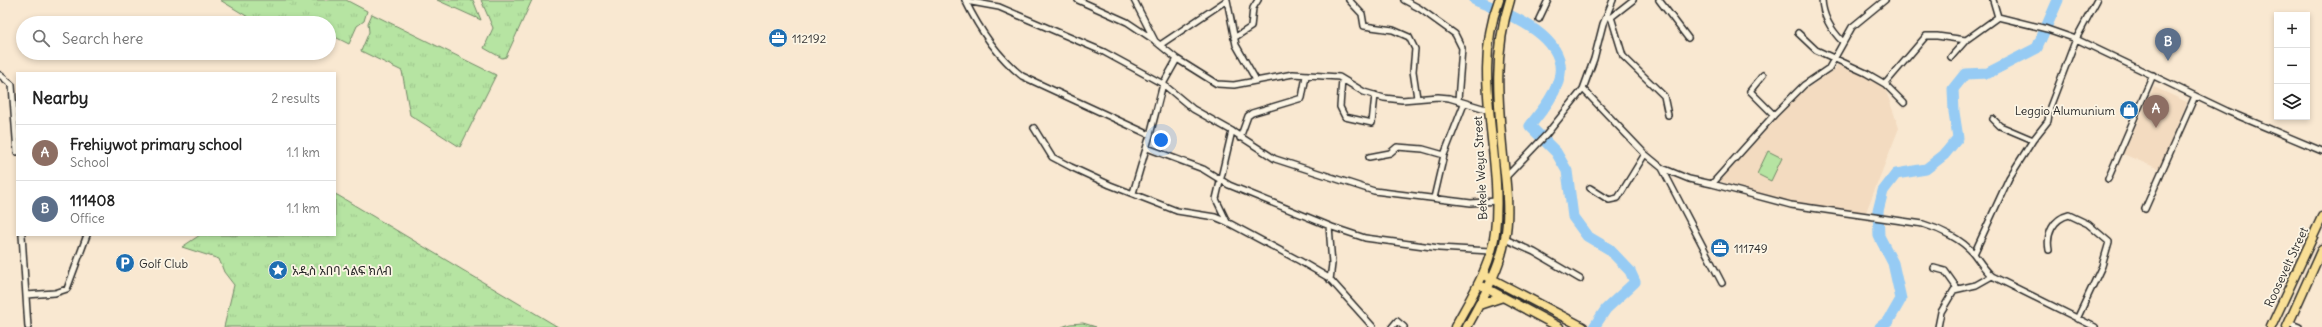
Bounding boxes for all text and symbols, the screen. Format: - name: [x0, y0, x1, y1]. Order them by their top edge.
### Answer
- map controls: [2274, 12, 2310, 120]
- button: +: [2274, 12, 2310, 48]
- search box: [16, 16, 336, 60]
- icon: search: [30, 27, 52, 49]
- office icon: 112192: [767, 27, 789, 49]
- pin: B: [2155, 28, 2181, 61]
- text: Search here: [62, 29, 143, 48]
- place label: 112192: [792, 31, 827, 46]
- button: −: [2274, 48, 2310, 84]
- button: layers: [2274, 84, 2310, 120]
- text: Nearby: [32, 87, 88, 109]
- text: 2 results: [271, 90, 320, 107]
- pin: A: [2143, 95, 2169, 128]
- shop icon: Leggio Alumunium: [2118, 99, 2140, 121]
- place label: Leggio Alumunium: [2015, 103, 2115, 118]
- street label: Bekele Weya Street: [1470, 116, 1490, 220]
- your location: [1151, 130, 1171, 150]
- text: Frehiywot primary school: [70, 135, 242, 154]
- text: A: [41, 144, 49, 161]
- text: 1.1 km: [286, 144, 320, 161]
- text: School: [70, 154, 109, 171]
- text: 111408: [70, 191, 115, 210]
- text: B: [41, 200, 49, 217]
- text: 1.1 km: [286, 200, 320, 217]
- text: Office: [70, 210, 105, 227]
- street label: Roosevelt Street: [2261, 224, 2311, 310]
- office icon: 111749: [1709, 237, 1731, 259]
- place label: 111749: [1734, 241, 1768, 256]
- parking icon: Golf Club: [114, 252, 136, 274]
- place label: Golf Club: [139, 256, 188, 271]
- place icon: አዲስ አበባ ጎልፍ ክለብ: [267, 259, 289, 281]
- place label: አዲስ አበባ ጎልፍ ክለብ: [292, 263, 392, 278]

